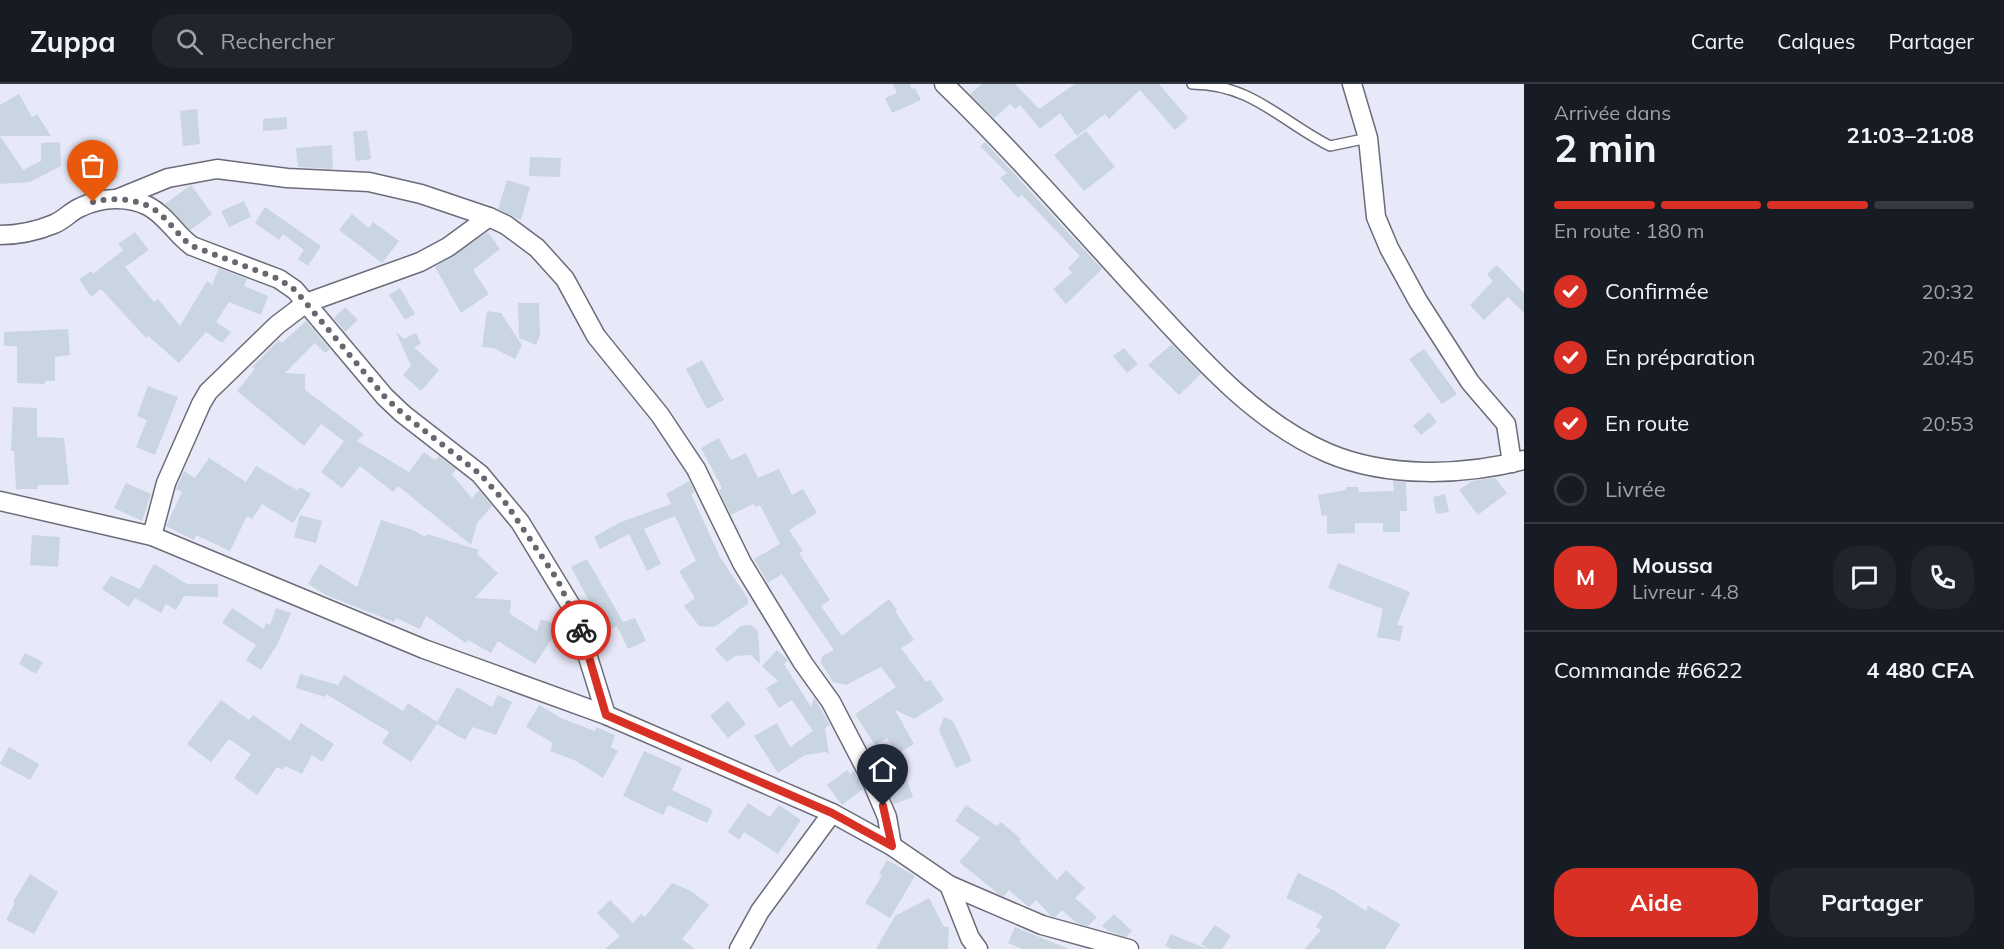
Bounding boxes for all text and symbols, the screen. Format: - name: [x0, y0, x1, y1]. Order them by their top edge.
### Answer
- search box: [152, 14, 572, 68]
- text: Zuppa: [30, 24, 116, 59]
- icon: search: [173, 25, 206, 58]
- text: Rechercher: [221, 27, 335, 55]
- text: Carte: [1691, 28, 1744, 54]
- text: Calques: [1777, 28, 1855, 54]
- text: Partager: [1888, 28, 1974, 54]
- text: Arrivée dans: [1554, 100, 1671, 125]
- text: 21:03–21:08: [1846, 121, 1974, 149]
- text: 2 min: [1554, 123, 1657, 172]
- pin: [67, 140, 118, 202]
- icon: bag: [76, 149, 109, 182]
- text: En route · 180 m: [1554, 218, 1704, 243]
- icon: check: [1554, 275, 1587, 308]
- text: Confirmée: [1605, 277, 1709, 305]
- text: 20:32: [1921, 279, 1974, 304]
- icon: check: [1554, 341, 1587, 374]
- text: En préparation: [1605, 343, 1755, 371]
- text: 20:45: [1921, 345, 1974, 370]
- icon: check: [1554, 407, 1587, 440]
- text: En route: [1605, 409, 1689, 437]
- text: 20:53: [1921, 411, 1974, 436]
- text: Livrée: [1605, 475, 1666, 503]
- button: chat: [1833, 546, 1896, 609]
- button: phone: [1911, 546, 1974, 609]
- text: Moussa: [1632, 551, 1713, 579]
- text: M: [1576, 563, 1595, 591]
- text: Livreur · 4.8: [1632, 579, 1739, 604]
- courier: [551, 600, 611, 660]
- icon: bike: [565, 614, 598, 647]
- text: Commande #6622: [1554, 656, 1742, 684]
- text: 4 480 CFA: [1866, 656, 1974, 684]
- pin: [857, 744, 908, 806]
- icon: home: [866, 753, 899, 786]
- button: Aide: [1554, 868, 1758, 937]
- button: Partager: [1770, 868, 1974, 937]

